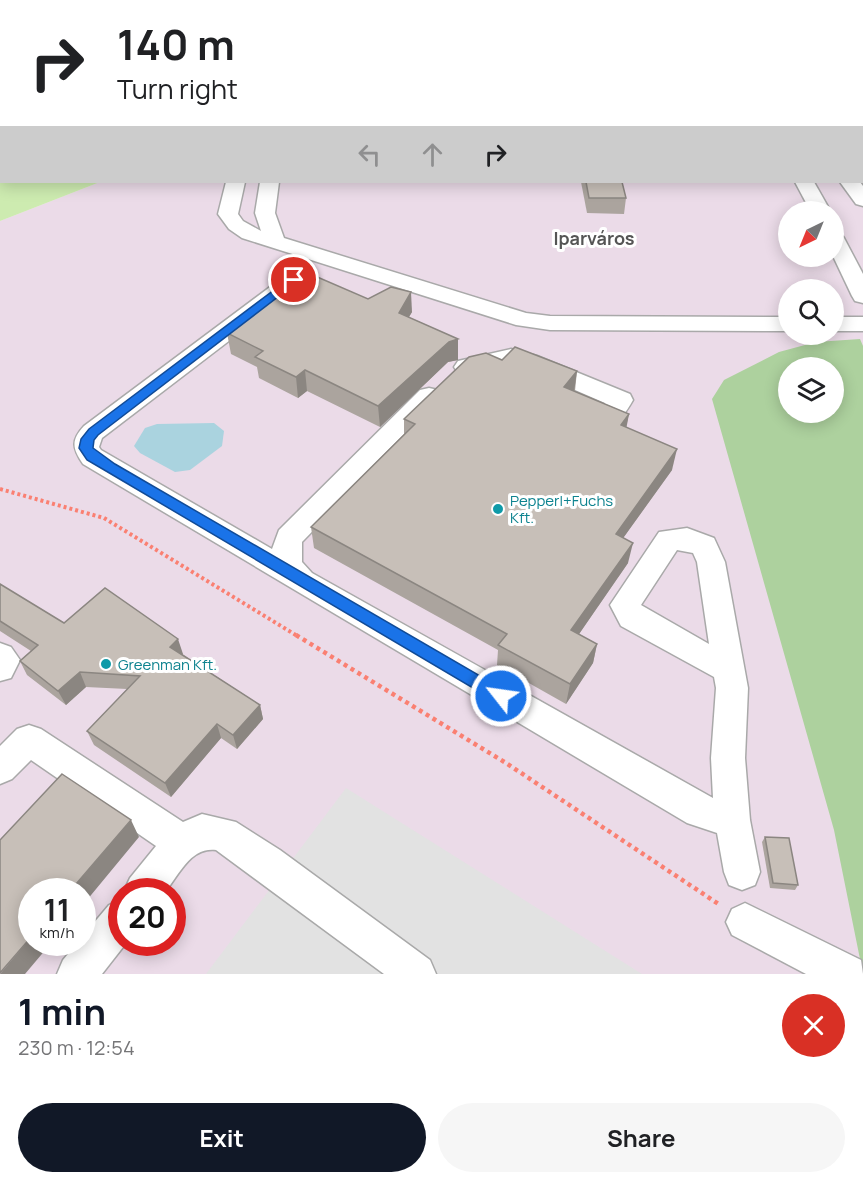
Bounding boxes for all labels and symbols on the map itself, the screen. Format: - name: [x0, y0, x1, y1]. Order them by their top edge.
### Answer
- north arrow: [778, 201, 844, 267]
- district label: Iparváros: [553, 226, 635, 250]
- pin: [268, 254, 319, 305]
- place label: Pepperl+Fuchs Kft.: [510, 490, 613, 528]
- marker: Pepperl+Fuchs Kft.: [491, 502, 505, 516]
- place label: Greenman Kft.: [118, 654, 217, 675]
- marker: Greenman Kft.: [99, 657, 113, 671]
- position arrow: [469, 664, 533, 728]
- speed limit sign: 20: [108, 878, 186, 956]

